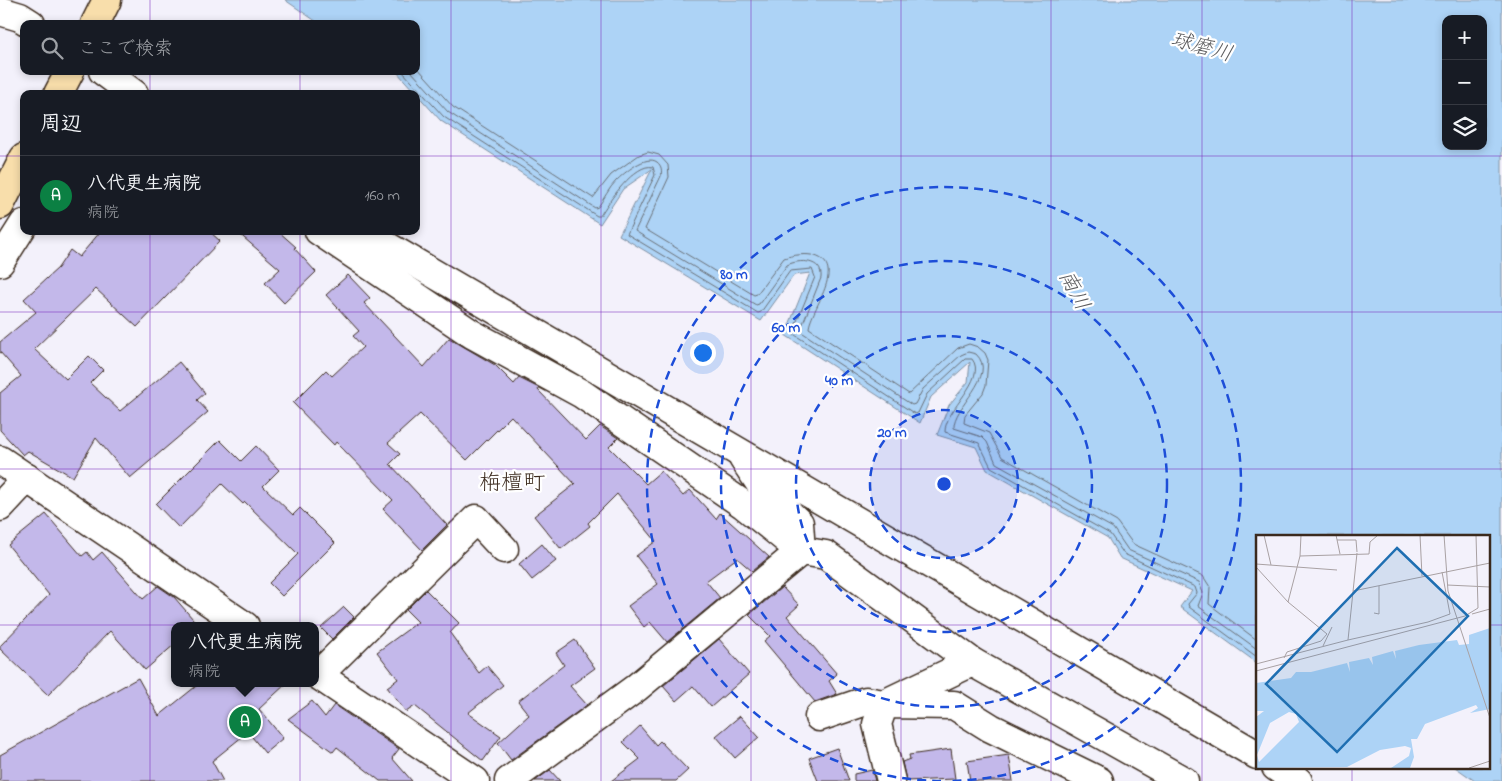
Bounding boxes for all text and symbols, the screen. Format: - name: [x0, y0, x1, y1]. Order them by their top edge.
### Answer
- map controls: [1442, 15, 1487, 150]
- button: +: [1442, 15, 1487, 60]
- search box: [20, 20, 420, 75]
- water label: 球磨川: [1167, 25, 1236, 71]
- icon: search: [38, 34, 66, 62]
- text: ここで検索: [78, 36, 173, 63]
- button: −: [1442, 60, 1487, 105]
- button: layers: [1442, 105, 1487, 150]
- text: 周辺: [40, 110, 82, 140]
- text: 八代更生病院: [87, 171, 201, 198]
- text: A: [51, 184, 61, 208]
- text: 160 m: [365, 184, 400, 208]
- text: 病院: [87, 201, 119, 225]
- text: 80 m: [719, 264, 748, 286]
- water label: 南川: [1050, 265, 1096, 317]
- text: 60 m: [771, 317, 801, 339]
- your location: [690, 340, 716, 366]
- text: 40 m: [824, 370, 853, 392]
- text: 20 m: [876, 422, 907, 444]
- district label: 栴檀町: [479, 468, 545, 500]
- centre of rings: [935, 475, 953, 493]
- inset map: [1256, 535, 1490, 768]
- popup: [171, 622, 319, 687]
- text: 八代更生病院: [188, 630, 302, 657]
- text: 病院: [188, 660, 220, 684]
- pin: A: [229, 703, 261, 741]

